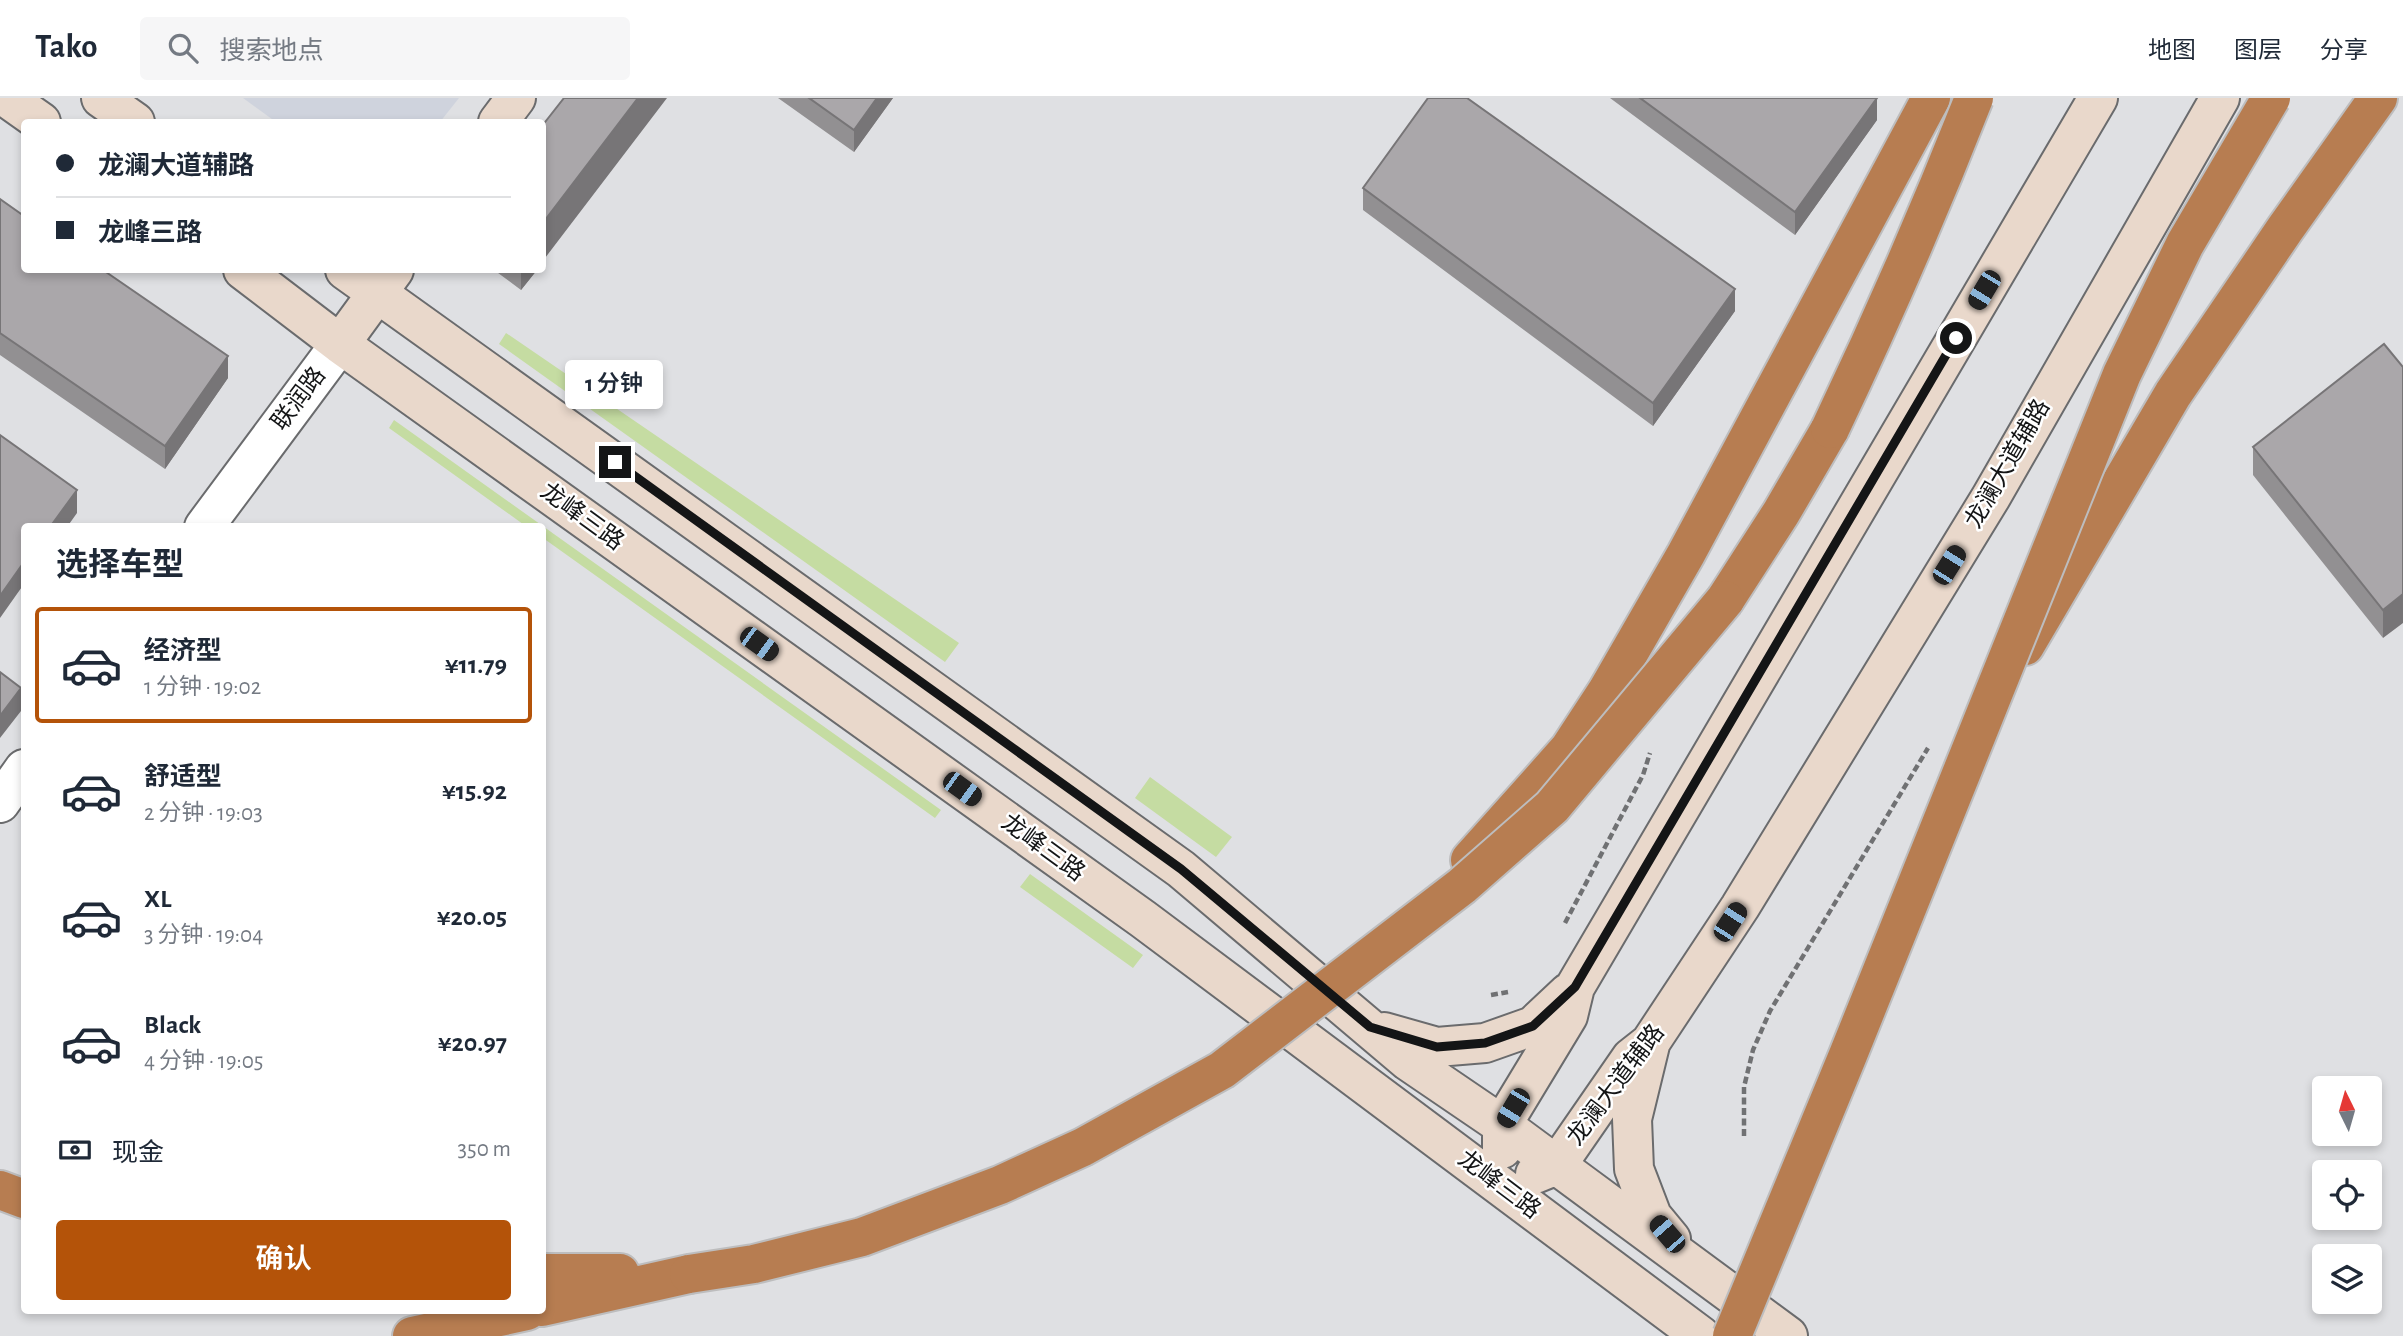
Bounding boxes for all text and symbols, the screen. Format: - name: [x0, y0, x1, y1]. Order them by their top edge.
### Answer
- search box: [140, 17, 630, 80]
- icon: search: [164, 29, 202, 67]
- text: Tako: [35, 31, 98, 64]
- text: 搜索地点: [220, 38, 324, 64]
- text: 地图: [2148, 39, 2196, 63]
- text: 图层: [2234, 39, 2282, 63]
- text: 分享: [2320, 39, 2368, 63]
- text: 龙澜大道辅路: [98, 153, 254, 179]
- text: 龙峰三路: [98, 220, 202, 246]
- car: [1965, 267, 2004, 313]
- route start: [1940, 322, 1972, 354]
- callout: 1 分钟: [566, 360, 664, 410]
- street label: 联润路: [266, 362, 330, 435]
- text: 1 分钟: [585, 373, 643, 396]
- street label: 龙澜大道辅路: [1960, 395, 2054, 532]
- route end: [599, 446, 631, 478]
- street label: 龙峰三路: [536, 477, 629, 555]
- car: [1929, 542, 1970, 588]
- text: 选择车型: [56, 549, 184, 581]
- car: [736, 623, 783, 665]
- icon: car: [60, 634, 123, 697]
- text: 经济型: [144, 638, 222, 664]
- text: ¥11.79: [445, 652, 507, 678]
- text: 1 分钟 · 19:02: [144, 676, 261, 699]
- icon: car: [60, 760, 123, 823]
- text: 舒适型: [144, 764, 222, 790]
- car: [939, 768, 986, 810]
- text: ¥15.92: [442, 778, 507, 804]
- text: 2 分钟 · 19:03: [144, 802, 263, 825]
- street label: 龙峰三路: [997, 808, 1090, 886]
- icon: car: [60, 886, 123, 949]
- text: XL: [144, 886, 171, 912]
- car: [1710, 899, 1751, 945]
- text: ¥20.05: [437, 904, 507, 930]
- text: 3 分钟 · 19:04: [144, 924, 263, 947]
- icon: car: [60, 1012, 123, 1075]
- text: Black: [144, 1012, 201, 1038]
- street label: 龙澜大道辅路: [1561, 1019, 1669, 1150]
- text: ¥20.97: [438, 1030, 507, 1056]
- text: 4 分钟 · 19:05: [144, 1050, 263, 1073]
- north arrow: [2312, 1076, 2382, 1146]
- map controls: [2312, 1076, 2382, 1314]
- car: [1494, 1085, 1533, 1131]
- icon: cash: [56, 1131, 94, 1169]
- text: 350 m: [458, 1138, 511, 1161]
- text: 现金: [112, 1140, 164, 1166]
- street label: 龙峰三路: [1453, 1145, 1546, 1223]
- button: locate: [2312, 1160, 2382, 1230]
- car: [1646, 1211, 1689, 1257]
- button: 确认: [56, 1220, 511, 1300]
- button: layers: [2312, 1244, 2382, 1314]

